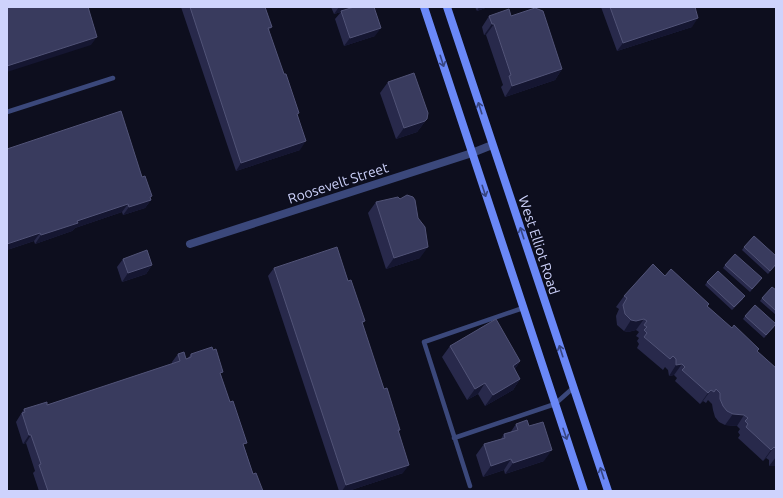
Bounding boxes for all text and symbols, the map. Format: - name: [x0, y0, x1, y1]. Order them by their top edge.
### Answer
- one-way arrow: [438, 55, 446, 67]
- one-way arrow: [476, 101, 483, 114]
- street label: Roosevelt Street: [286, 159, 391, 207]
- one-way arrow: [481, 184, 489, 196]
- street label: West Elliot Road: [515, 194, 563, 296]
- one-way arrow: [518, 227, 525, 240]
- one-way arrow: [557, 345, 564, 358]
- one-way arrow: [562, 427, 569, 440]
- one-way arrow: [597, 467, 605, 479]

